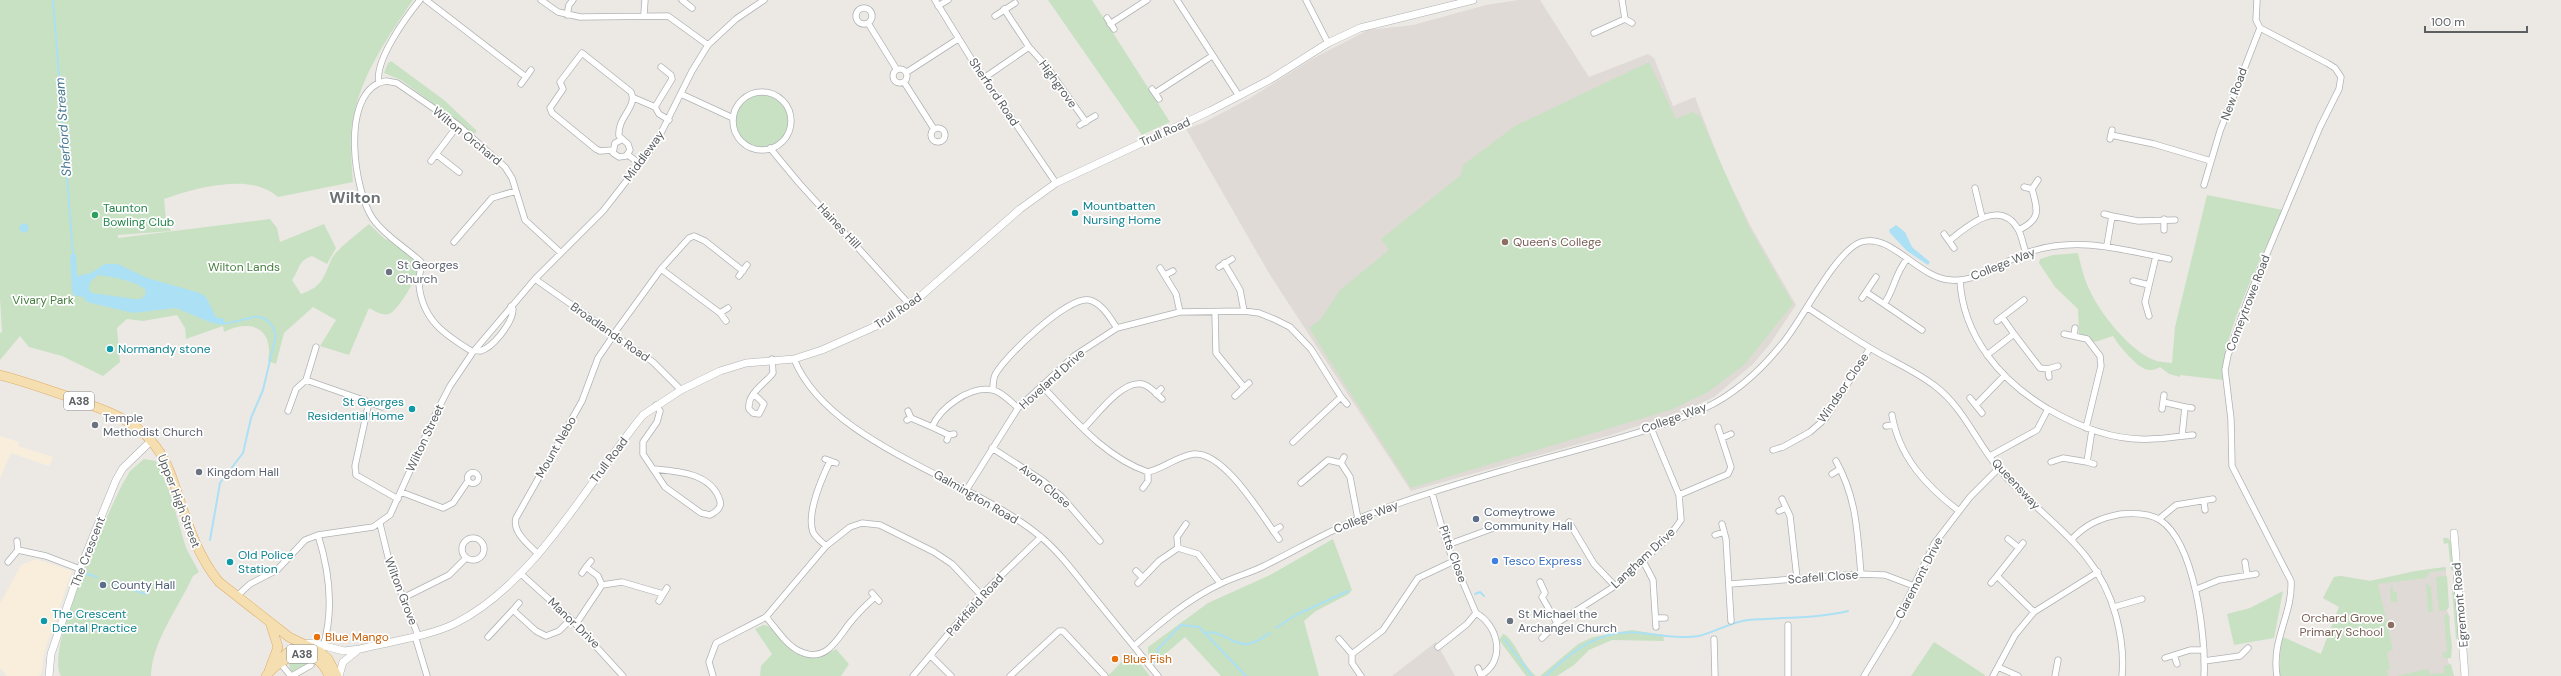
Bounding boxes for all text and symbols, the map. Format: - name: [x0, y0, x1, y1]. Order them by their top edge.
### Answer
- scale bar: [2425, 8, 2527, 34]
- text: 100 m: [2431, 14, 2465, 30]
- street label: Sherford Road: [965, 55, 1023, 129]
- street label: Highgrove: [1035, 57, 1081, 111]
- street label: New Road: [2217, 65, 2251, 123]
- water label: Sherford Stream: [51, 77, 75, 177]
- street label: Wilton Orchard: [429, 103, 505, 169]
- street label: Trull Road: [1137, 114, 1193, 150]
- street label: Middleway: [620, 127, 668, 185]
- district label: Wilton: [329, 187, 381, 208]
- place label: Mountbatten Nursing Home: [1083, 198, 1161, 228]
- place label: Taunton Bowling Club: [103, 200, 174, 230]
- street label: Haines Hill: [814, 200, 864, 252]
- marker: Mountbatten Nursing Home: [1070, 208, 1080, 218]
- marker: Taunton Bowling Club: [90, 210, 100, 220]
- place label: Queen's College: [1513, 234, 1602, 250]
- marker: Queen's College: [1500, 237, 1510, 247]
- street label: College Way: [1968, 244, 2038, 284]
- street label: Comeytrowe Road: [2222, 252, 2274, 354]
- place label: St Georges Church: [397, 257, 458, 287]
- park label: Wilton Lands: [208, 259, 280, 275]
- marker: St Georges Church: [384, 267, 394, 277]
- street label: Trull Road: [871, 289, 925, 333]
- park label: Vivary Park: [12, 292, 74, 308]
- street label: Broadlands Road: [567, 299, 653, 365]
- place label: Normandy stone: [118, 341, 211, 357]
- marker: Normandy stone: [105, 344, 115, 354]
- street label: Hoveland Drive: [1016, 345, 1088, 413]
- street label: Windsor Close: [1814, 350, 1872, 426]
- road number: A38: [64, 392, 94, 410]
- place label: St Georges Residential Home: [308, 394, 404, 424]
- street label: College Way: [1639, 399, 1709, 437]
- street label: Wilton Street: [402, 401, 448, 474]
- marker: St Georges Residential Home: [407, 404, 417, 414]
- place label: Temple Methodist Church: [103, 410, 203, 440]
- street label: Mount Nebo: [532, 413, 580, 481]
- marker: Temple Methodist Church: [90, 420, 100, 430]
- street label: Trull Road: [586, 434, 632, 486]
- street label: Upper High Street: [154, 452, 204, 550]
- street label: Queensway: [1988, 455, 2044, 513]
- street label: Avon Close: [1016, 460, 1074, 512]
- place label: Kingdom Hall: [207, 464, 279, 480]
- street label: Galmington Road: [931, 466, 1021, 528]
- marker: Kingdom Hall: [194, 467, 204, 477]
- street label: College Way: [1331, 497, 1401, 537]
- place label: Comeytrowe Community Hall: [1484, 504, 1572, 534]
- street label: The Crescent: [67, 514, 109, 590]
- marker: Comeytrowe Community Hall: [1471, 514, 1481, 524]
- street label: Pitts Close: [1435, 523, 1471, 585]
- street label: Langham Drive: [1607, 524, 1679, 592]
- street label: Claremont Drive: [1891, 534, 1947, 622]
- place label: Old Police Station: [238, 547, 294, 577]
- place label: Tesco Express: [1503, 553, 1582, 569]
- street label: Wilton Grove: [381, 555, 421, 628]
- marker: Tesco Express: [1490, 556, 1500, 566]
- marker: Old Police Station: [225, 557, 235, 567]
- street label: Egremont Road: [2448, 562, 2472, 648]
- street label: Scafell Close: [1787, 567, 1859, 587]
- street label: Parkfield Road: [943, 570, 1007, 640]
- place label: County Hall: [111, 577, 175, 593]
- marker: County Hall: [98, 580, 108, 590]
- street label: Manor Drive: [544, 594, 604, 652]
- place label: The Crescent Dental Practice: [52, 606, 137, 636]
- place label: St Michael the Archangel Church: [1518, 606, 1617, 636]
- place label: Orchard Grove Primary School: [2300, 610, 2383, 640]
- marker: The Crescent Dental Practice: [39, 616, 49, 626]
- marker: St Michael the Archangel Church: [1505, 616, 1515, 626]
- marker: Orchard Grove Primary School: [2386, 620, 2396, 630]
- place label: Blue Mango: [325, 629, 389, 645]
- marker: Blue Mango: [312, 632, 322, 642]
- road number: A38: [287, 645, 317, 663]
- place label: Blue Fish: [1123, 651, 1172, 667]
- marker: Blue Fish: [1110, 654, 1120, 664]

